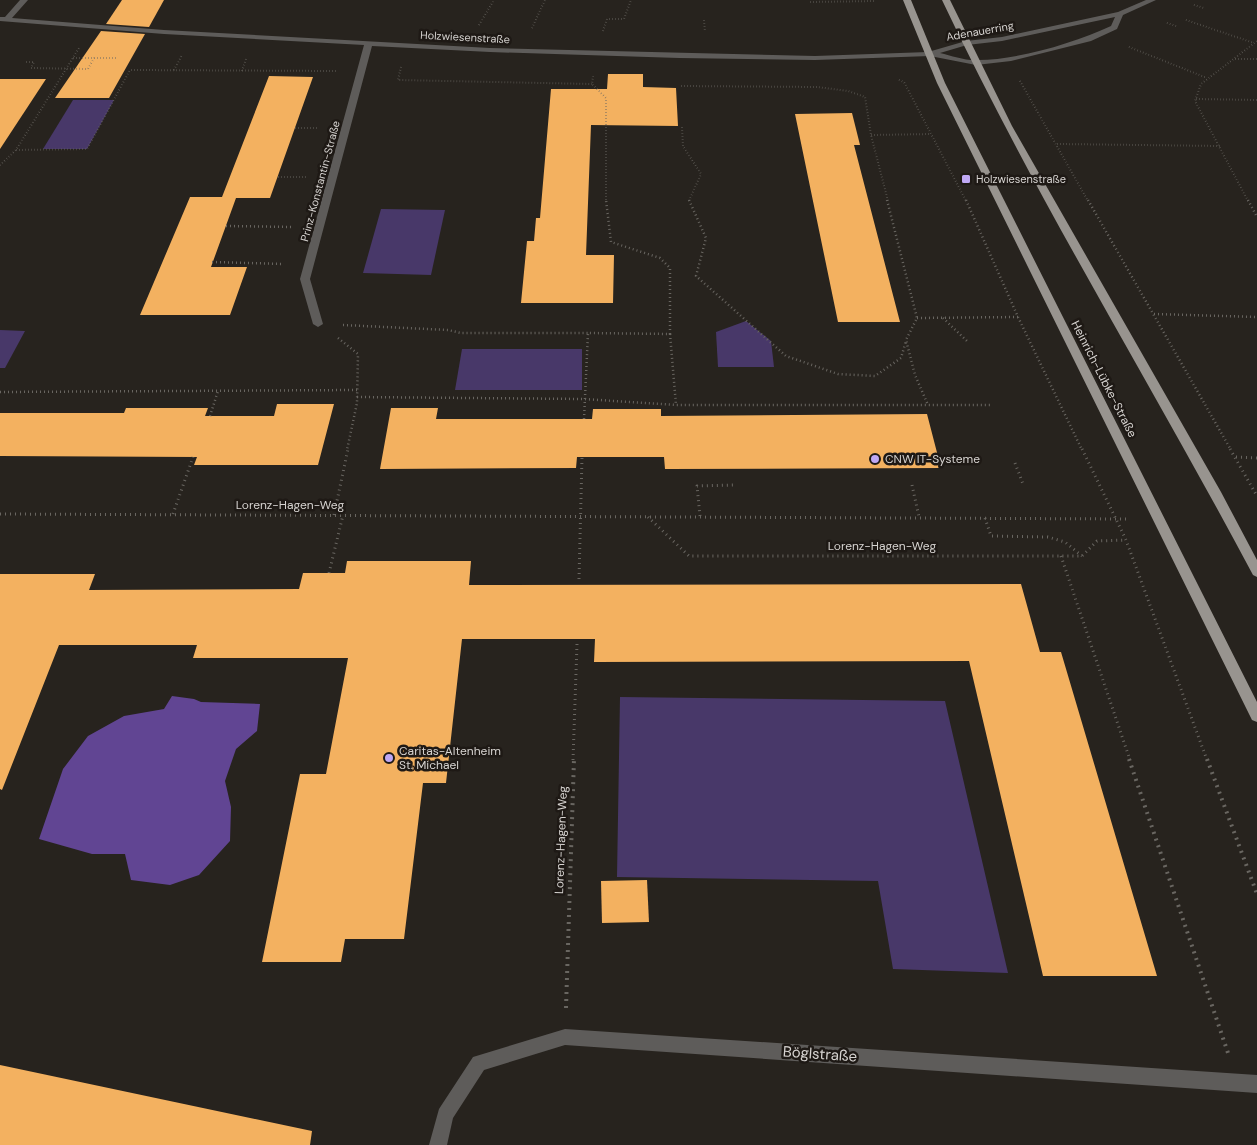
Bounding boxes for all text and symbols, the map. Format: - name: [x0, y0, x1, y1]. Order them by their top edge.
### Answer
- street label: Adenauerring: [945, 18, 1015, 44]
- street label: Holzwiesenstraße: [420, 28, 510, 46]
- street label: Prinz-Konstantin-Straße: [297, 119, 343, 243]
- place label: Holzwiesenstraße: [976, 172, 1066, 186]
- marker: Holzwiesenstraße: [960, 173, 972, 185]
- street label: Heinrich-Lübke-Straße: [1068, 318, 1141, 440]
- place label: CNW IT-Systeme: [885, 451, 980, 467]
- marker: CNW IT-Systeme: [869, 453, 881, 465]
- street label: Lorenz-Hagen-Weg: [236, 497, 345, 513]
- street label: Lorenz-Hagen-Weg: [828, 538, 937, 554]
- place label: Caritas-Altenheim St. Michael: [399, 743, 501, 773]
- marker: Caritas-Altenheim St. Michael: [383, 752, 395, 764]
- street label: Lorenz-Hagen-Weg: [551, 785, 571, 894]
- street label: Böglstraße: [782, 1041, 858, 1067]

